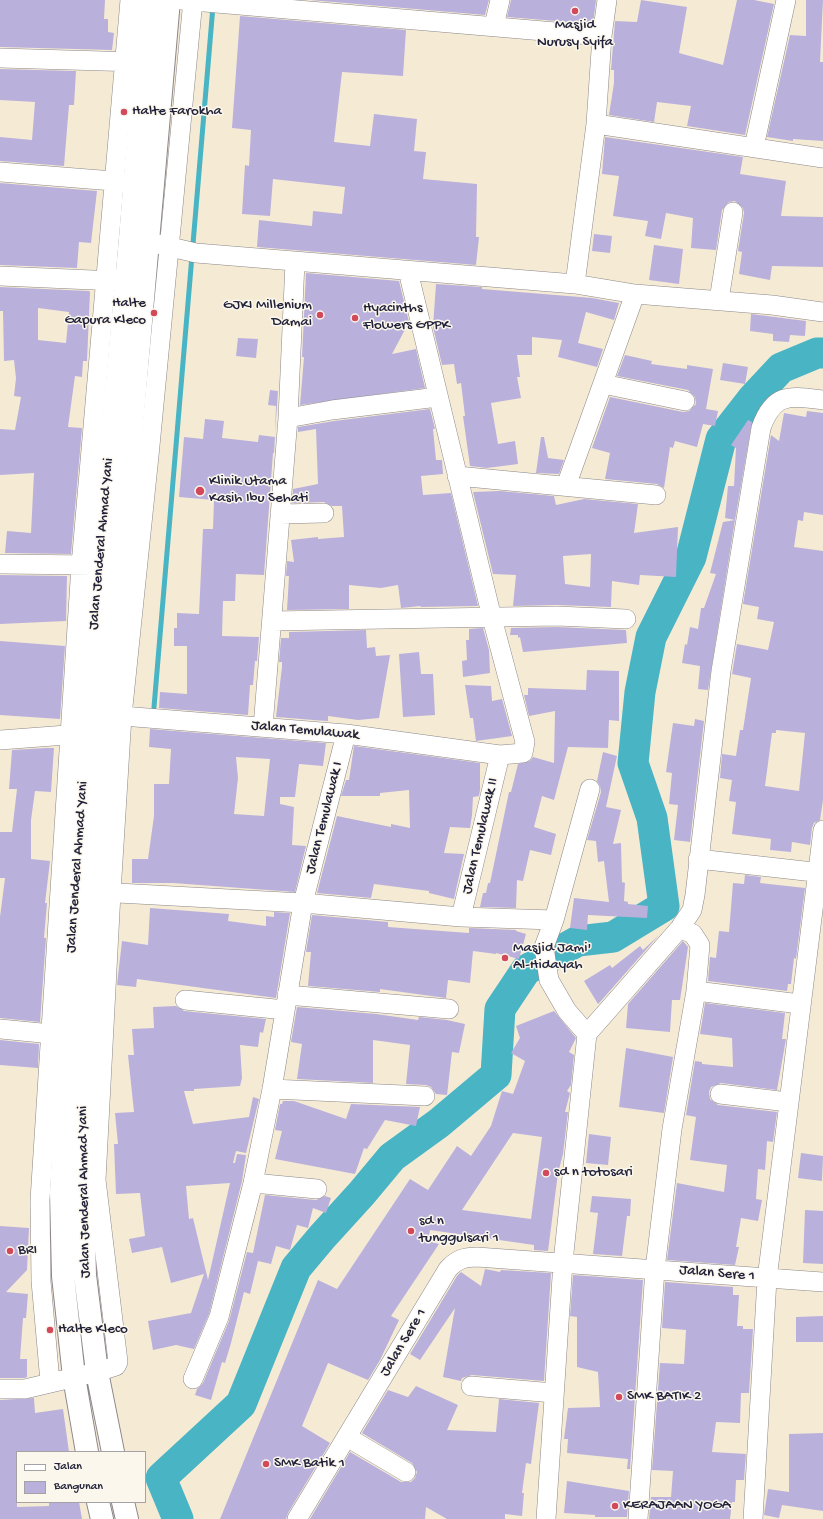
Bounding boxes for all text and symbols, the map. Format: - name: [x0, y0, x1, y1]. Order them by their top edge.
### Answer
- marker: Masjid Nurusy Syifa: [570, 6, 580, 16]
- place label: Masjid Nurusy Syifa: [537, 17, 613, 52]
- place label: Halte Farokha: [132, 103, 222, 121]
- marker: Halte Farokha: [119, 107, 129, 117]
- place label: Halte Gapura Kleco: [64, 295, 146, 330]
- place label: GJKI Millenium Damai: [223, 297, 312, 332]
- place label: Hyacinths Flowers GPPK: [363, 300, 450, 335]
- marker: Halte Gapura Kleco: [149, 308, 159, 318]
- marker: GJKI Millenium Damai: [315, 310, 325, 320]
- marker: Hyacinths Flowers GPPK: [350, 313, 360, 323]
- street label: Jalan Jenderal Ahmad Yani: [86, 457, 118, 631]
- place label: Klinik Utama Kasih Ibu Sehati: [209, 473, 309, 508]
- marker: Klinik Utama Kasih Ibu Sehati: [194, 485, 206, 497]
- street label: Jalan Temulawak: [250, 717, 360, 745]
- street label: Jalan Temulawak I: [302, 760, 348, 876]
- street label: Jalan Temulawak II: [459, 776, 503, 896]
- street label: Jalan Jenderal Ahmad Yani: [63, 780, 93, 954]
- place label: Masjid Jami' Al-Hidayah: [513, 940, 591, 975]
- marker: Masjid Jami' Al-Hidayah: [500, 953, 510, 963]
- street label: Jalan Jenderal Ahmad Yani: [74, 1106, 96, 1278]
- place label: sd n totosari: [554, 1164, 633, 1182]
- marker: sd n totosari: [541, 1168, 551, 1178]
- place label: sd n tunggulsari 1: [419, 1213, 499, 1248]
- marker: sd n tunggulsari 1: [406, 1226, 416, 1236]
- place label: BRI: [18, 1242, 37, 1260]
- marker: BRI: [5, 1246, 15, 1256]
- street label: Jalan Sere 1: [678, 1262, 756, 1286]
- street label: Jalan Sere 1: [377, 1306, 431, 1380]
- place label: Halte Kleco: [58, 1321, 128, 1339]
- marker: Halte Kleco: [45, 1325, 55, 1335]
- place label: SMK BATIK 2: [627, 1388, 701, 1406]
- marker: SMK BATIK 2: [614, 1392, 624, 1402]
- legend: [16, 1451, 146, 1503]
- place label: SMK Batik 1: [274, 1455, 345, 1473]
- marker: SMK Batik 1: [261, 1459, 271, 1469]
- text: Jalan: [54, 1460, 82, 1474]
- text: Bangunan: [54, 1480, 103, 1494]
- place label: KERAJAAN YOGA: [623, 1497, 731, 1515]
- marker: KERAJAAN YOGA: [610, 1501, 620, 1511]

